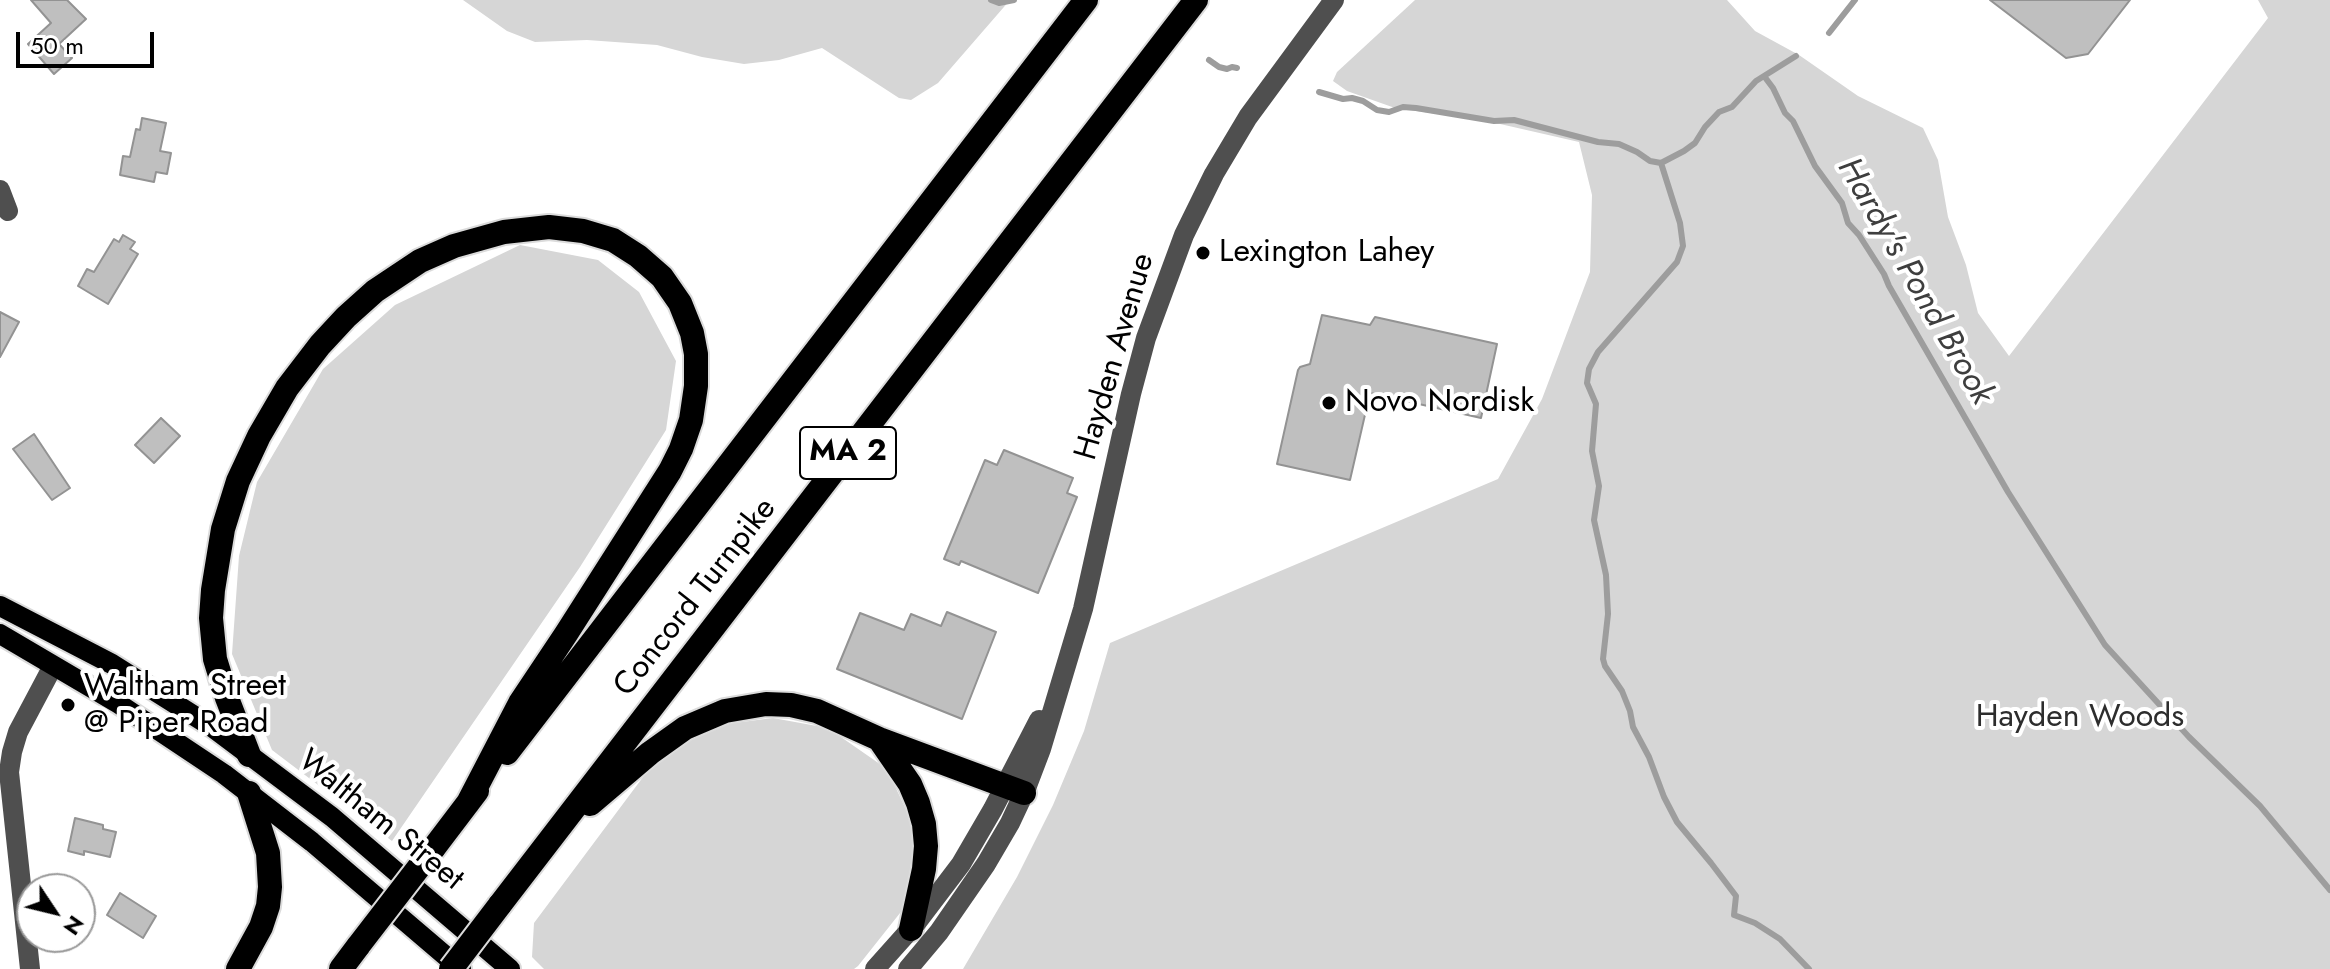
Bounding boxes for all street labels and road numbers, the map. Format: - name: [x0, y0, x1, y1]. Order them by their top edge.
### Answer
- street label: Hayden Avenue: [1068, 249, 1164, 465]
- road number: MA 2: [800, 427, 896, 479]
- street label: Concord Turnpike: [607, 491, 785, 705]
- street label: Waltham Street: [289, 743, 471, 899]

